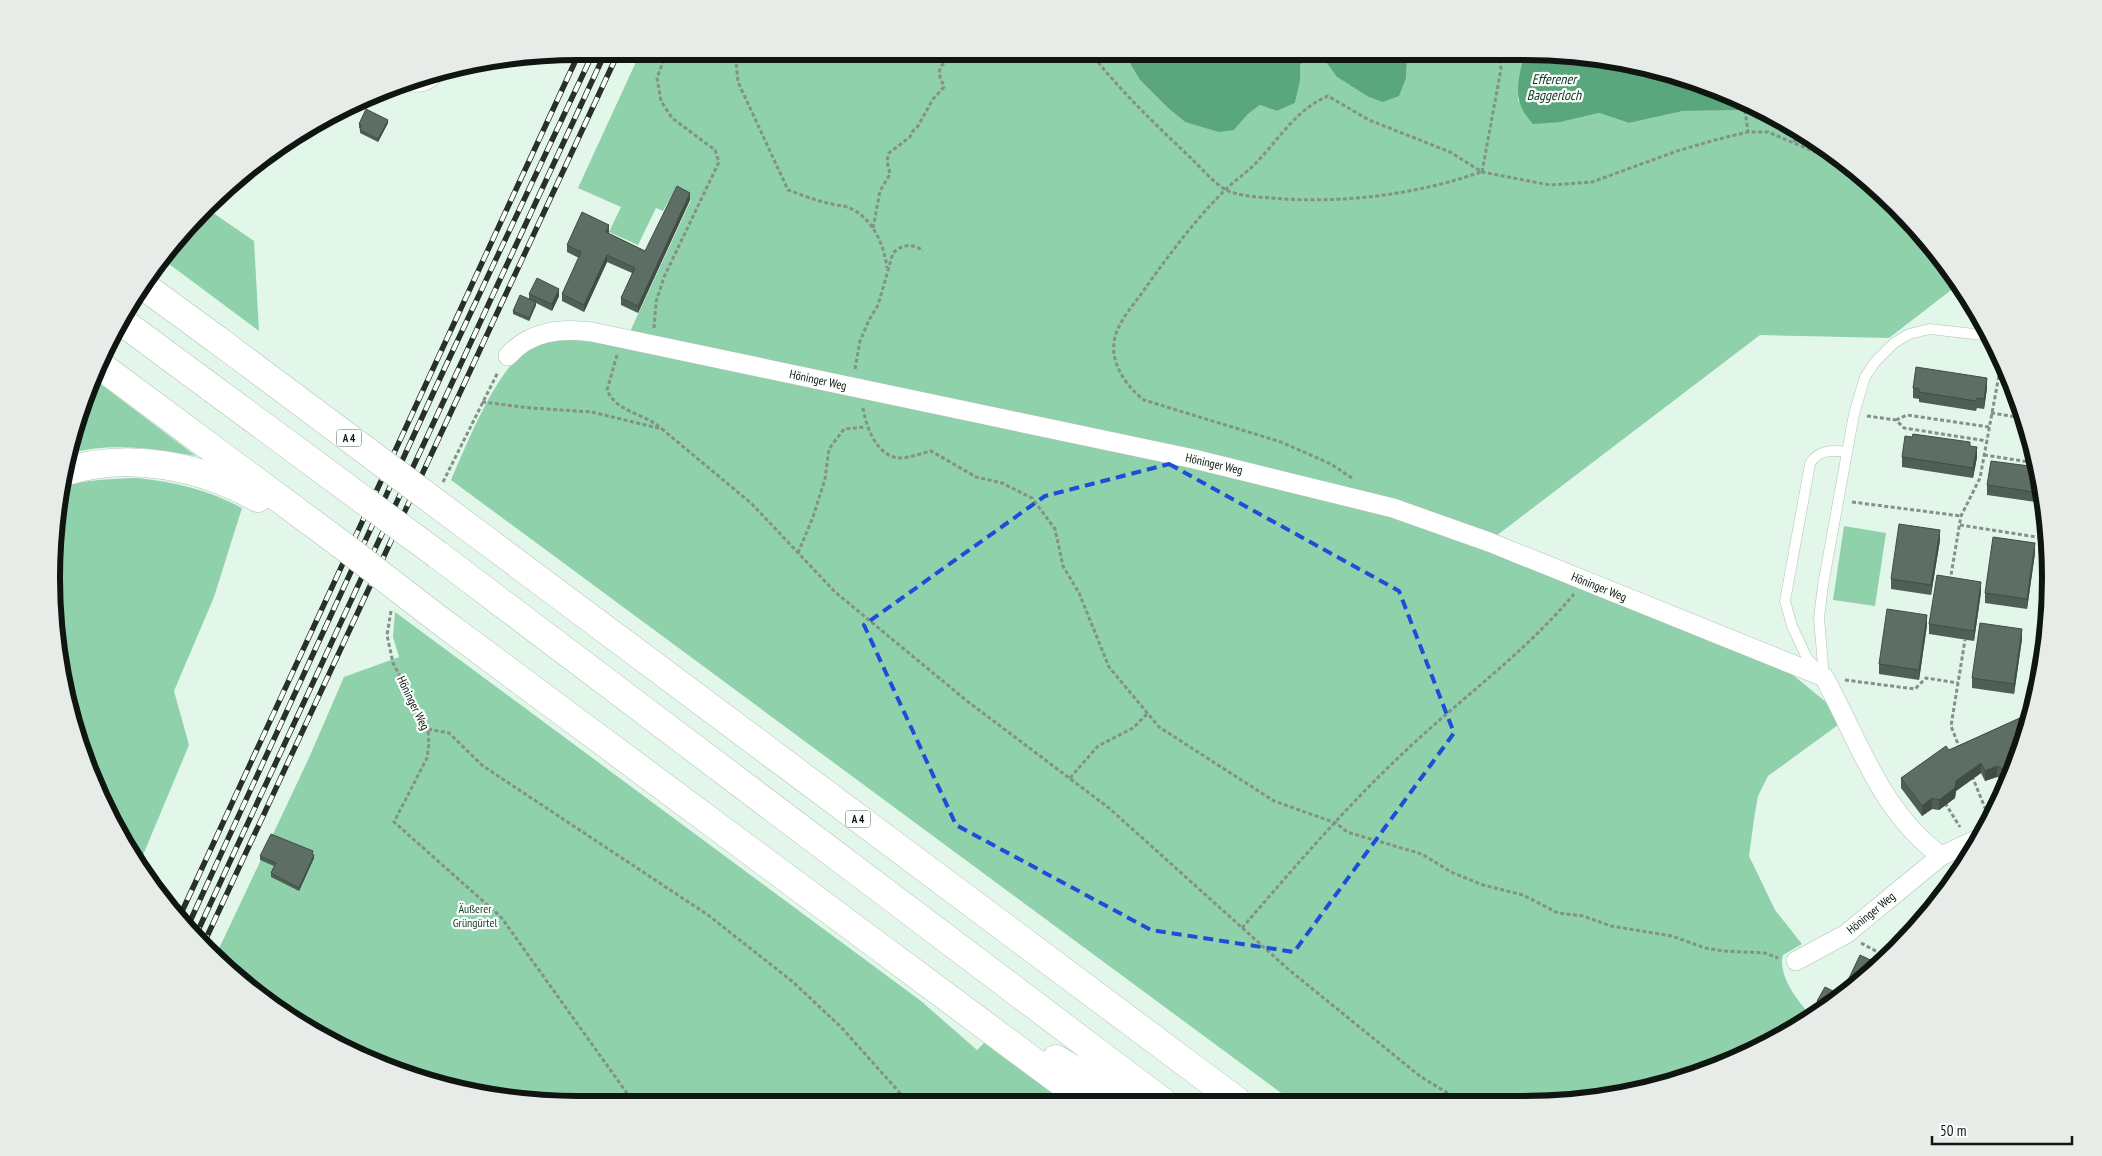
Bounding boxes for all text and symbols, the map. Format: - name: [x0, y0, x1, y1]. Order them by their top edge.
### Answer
- water label: Efferener Baggerloch: [1527, 70, 1582, 104]
- street label: Höninger Weg: [788, 366, 848, 393]
- road number: A 4: [336, 429, 362, 446]
- street label: Höninger Weg: [1184, 450, 1244, 477]
- street label: Höninger Weg: [1569, 569, 1629, 604]
- street label: Höninger Weg: [394, 673, 433, 732]
- road number: A 4: [846, 811, 870, 828]
- street label: Höninger Weg: [1843, 888, 1898, 937]
- park label: Äußerer Grüngürtel: [453, 901, 497, 930]
- scale bar: [1932, 1114, 2072, 1146]
- text: 50 m: [1940, 1121, 1966, 1140]

